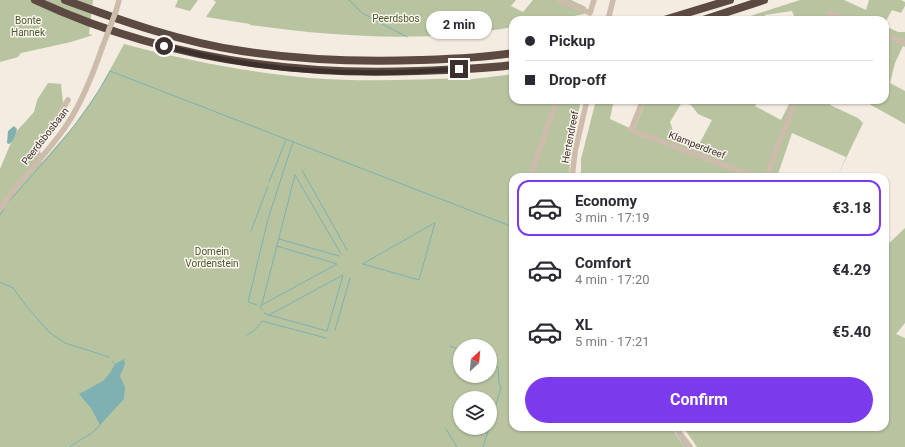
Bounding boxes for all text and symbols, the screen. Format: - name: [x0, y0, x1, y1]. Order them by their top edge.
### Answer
- callout: 2 min: [426, 11, 492, 39]
- park label: Peerdsbos: [372, 13, 420, 24]
- park label: Bonte Hannek: [11, 15, 46, 38]
- text: 2 min: [443, 17, 475, 32]
- text: Pickup: [549, 32, 595, 50]
- route start: [155, 37, 173, 55]
- route end: [450, 60, 468, 78]
- text: Drop-off: [549, 71, 606, 89]
- street label: Peerdsbosbaan: [19, 105, 71, 167]
- street label: Hertendreef: [560, 109, 581, 164]
- street label: Klamperdreef: [667, 129, 728, 161]
- icon: car: [527, 190, 563, 226]
- text: Economy: [575, 192, 637, 210]
- text: €3.18: [832, 199, 871, 217]
- text: 3 min · 17:19: [575, 210, 650, 225]
- park label: Domein Vordenstein: [185, 246, 239, 269]
- icon: car: [527, 252, 563, 288]
- text: Comfort: [575, 254, 631, 272]
- text: €4.29: [832, 261, 871, 279]
- text: 4 min · 17:20: [575, 272, 650, 287]
- icon: car: [527, 314, 563, 350]
- text: XL: [575, 316, 593, 334]
- text: €5.40: [832, 323, 871, 341]
- text: 5 min · 17:21: [575, 334, 650, 349]
- north arrow: [453, 339, 497, 383]
- map controls: [453, 339, 497, 435]
- button: Confirm: [525, 377, 873, 423]
- button: layers: [453, 391, 497, 435]

